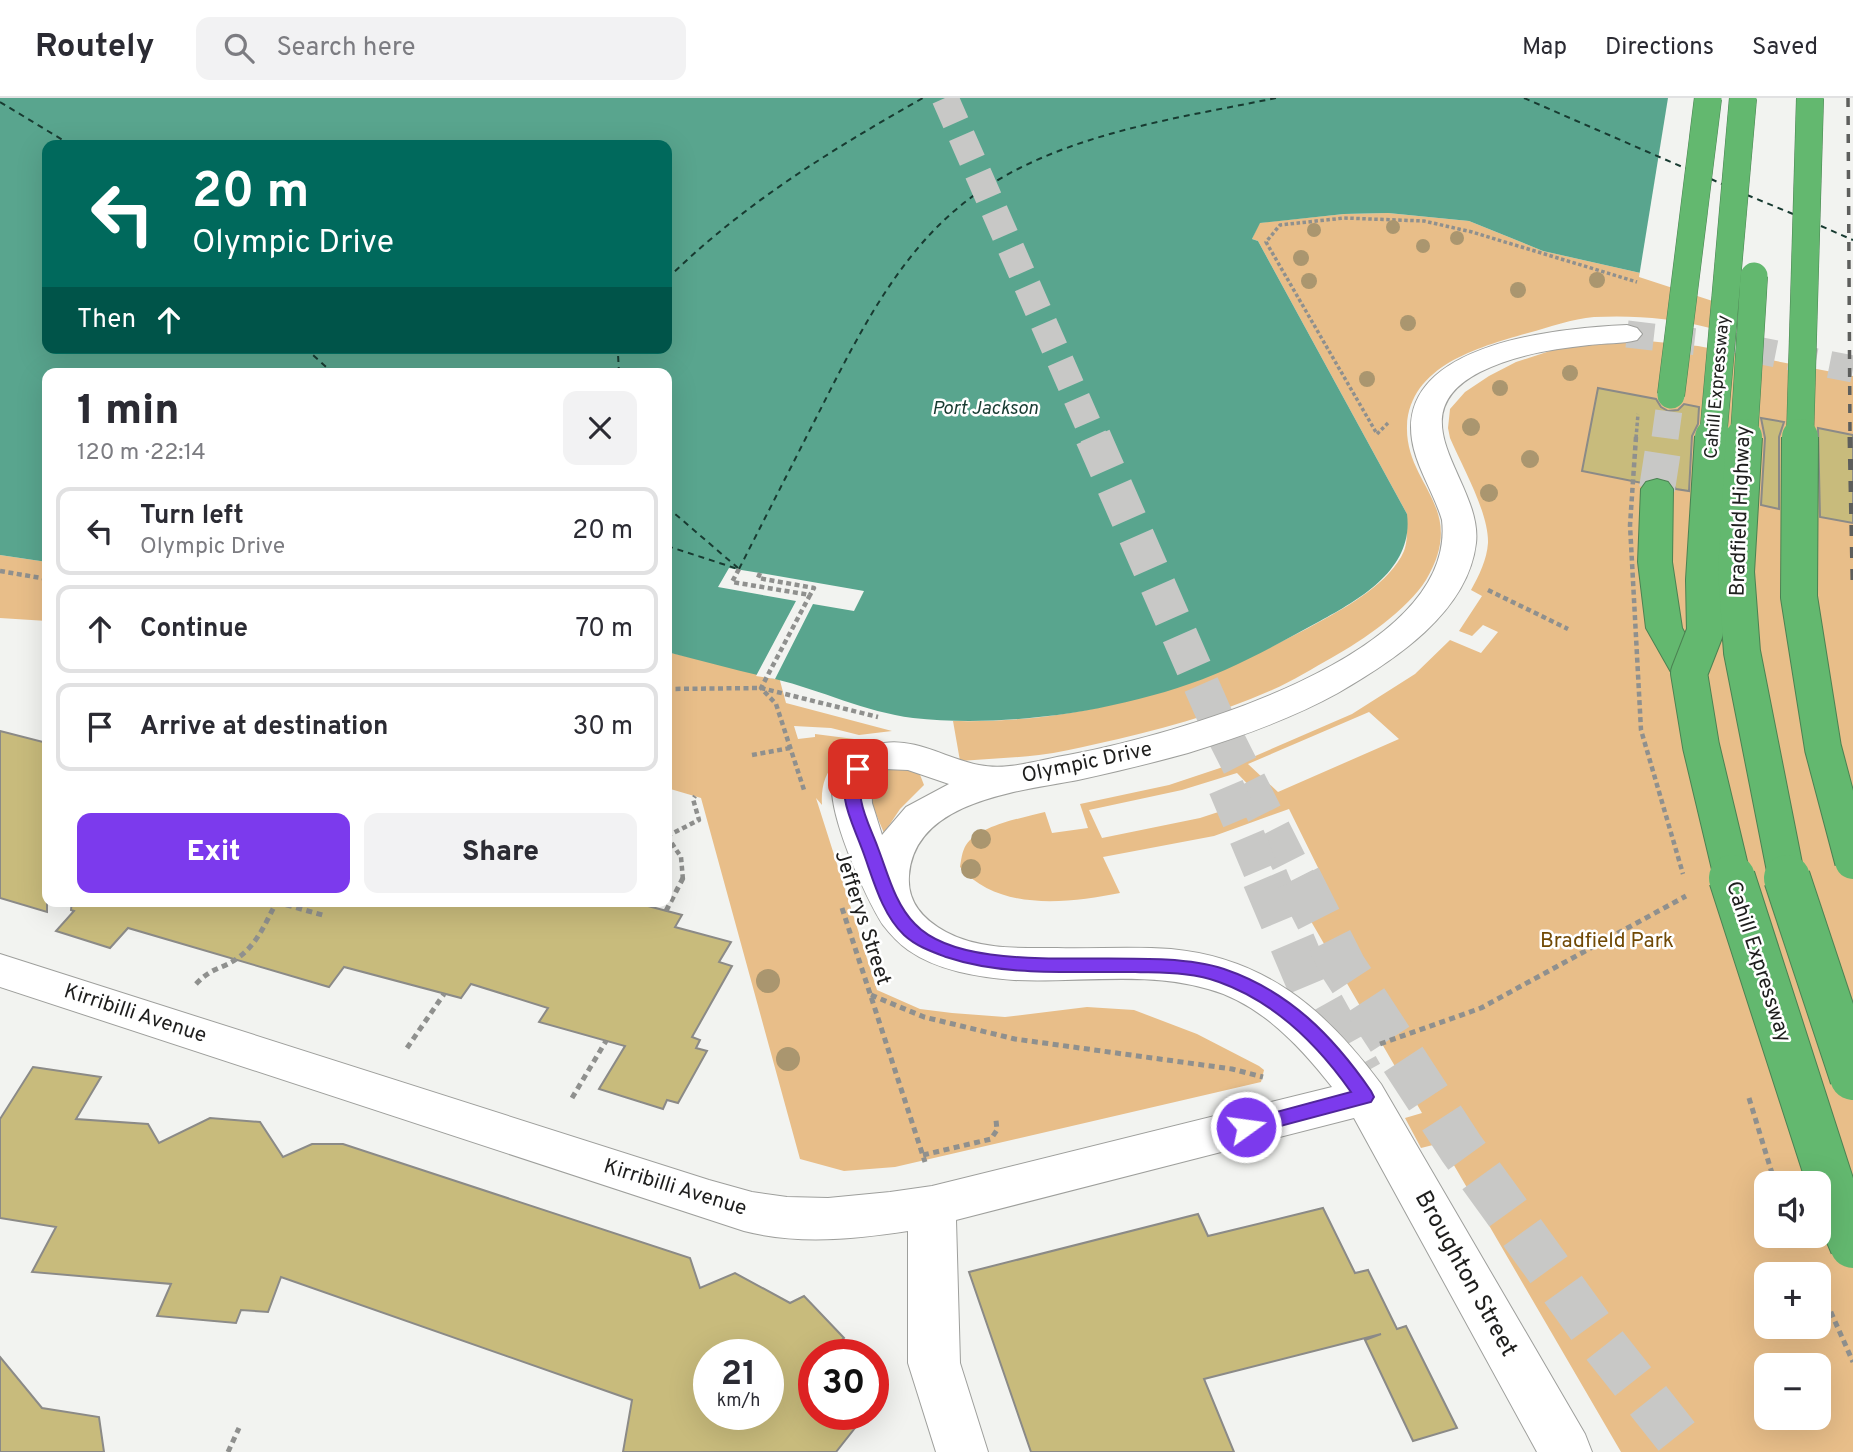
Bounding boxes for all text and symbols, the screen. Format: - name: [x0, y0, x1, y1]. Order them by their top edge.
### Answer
- search box: [196, 17, 686, 80]
- text: Routely: [35, 27, 154, 69]
- icon: search: [220, 29, 258, 67]
- text: Search here: [276, 32, 415, 65]
- text: Map: [1522, 33, 1567, 63]
- text: Directions: [1605, 33, 1714, 63]
- text: Saved: [1752, 33, 1818, 63]
- text: 20 m: [192, 163, 309, 225]
- icon: left: [77, 168, 168, 259]
- text: Olympic Drive: [192, 224, 394, 264]
- icon: ahead: [150, 301, 188, 339]
- text: Then: [77, 304, 136, 337]
- street label: Cahill Expressway: [1700, 314, 1736, 460]
- text: 1 min: [77, 386, 180, 439]
- button: close: [563, 391, 637, 465]
- water label: Port Jackson: [932, 397, 1039, 421]
- street label: Bradfield Highway: [1725, 425, 1757, 597]
- text: 120 m · 22:14: [77, 439, 206, 468]
- text: Turn left: [140, 500, 244, 533]
- icon: left: [81, 512, 119, 550]
- text: 20 m: [572, 515, 633, 548]
- text: Olympic Drive: [140, 533, 285, 562]
- icon: ahead: [81, 610, 119, 648]
- text: Continue: [140, 613, 248, 646]
- text: 70 m: [575, 613, 633, 646]
- icon: arrive: [81, 708, 119, 746]
- text: Arrive at destination: [140, 711, 388, 744]
- text: 30 m: [573, 711, 633, 744]
- street label: Olympic Drive: [1019, 736, 1155, 790]
- pin: [828, 739, 888, 799]
- icon: arrive: [839, 750, 877, 788]
- button: Exit: [77, 813, 350, 893]
- button: Share: [364, 813, 637, 893]
- street label: Jefferys Street: [828, 847, 896, 989]
- street label: Cahill Expressway: [1719, 878, 1797, 1046]
- park label: Bradfield Park: [1540, 928, 1674, 955]
- street label: Kirribilli Avenue: [60, 978, 210, 1050]
- position arrow: [1209, 1090, 1283, 1164]
- street label: Kirribilli Avenue: [600, 1153, 750, 1223]
- map controls: [1754, 1171, 1831, 1430]
- button: sound: [1754, 1171, 1831, 1248]
- street label: Broughton Street: [1407, 1186, 1523, 1362]
- button: +: [1754, 1262, 1831, 1339]
- speed limit sign: 30: [798, 1339, 889, 1430]
- text: 21: [721, 1353, 756, 1397]
- button: −: [1754, 1353, 1831, 1430]
- text: km/h: [717, 1390, 760, 1413]

